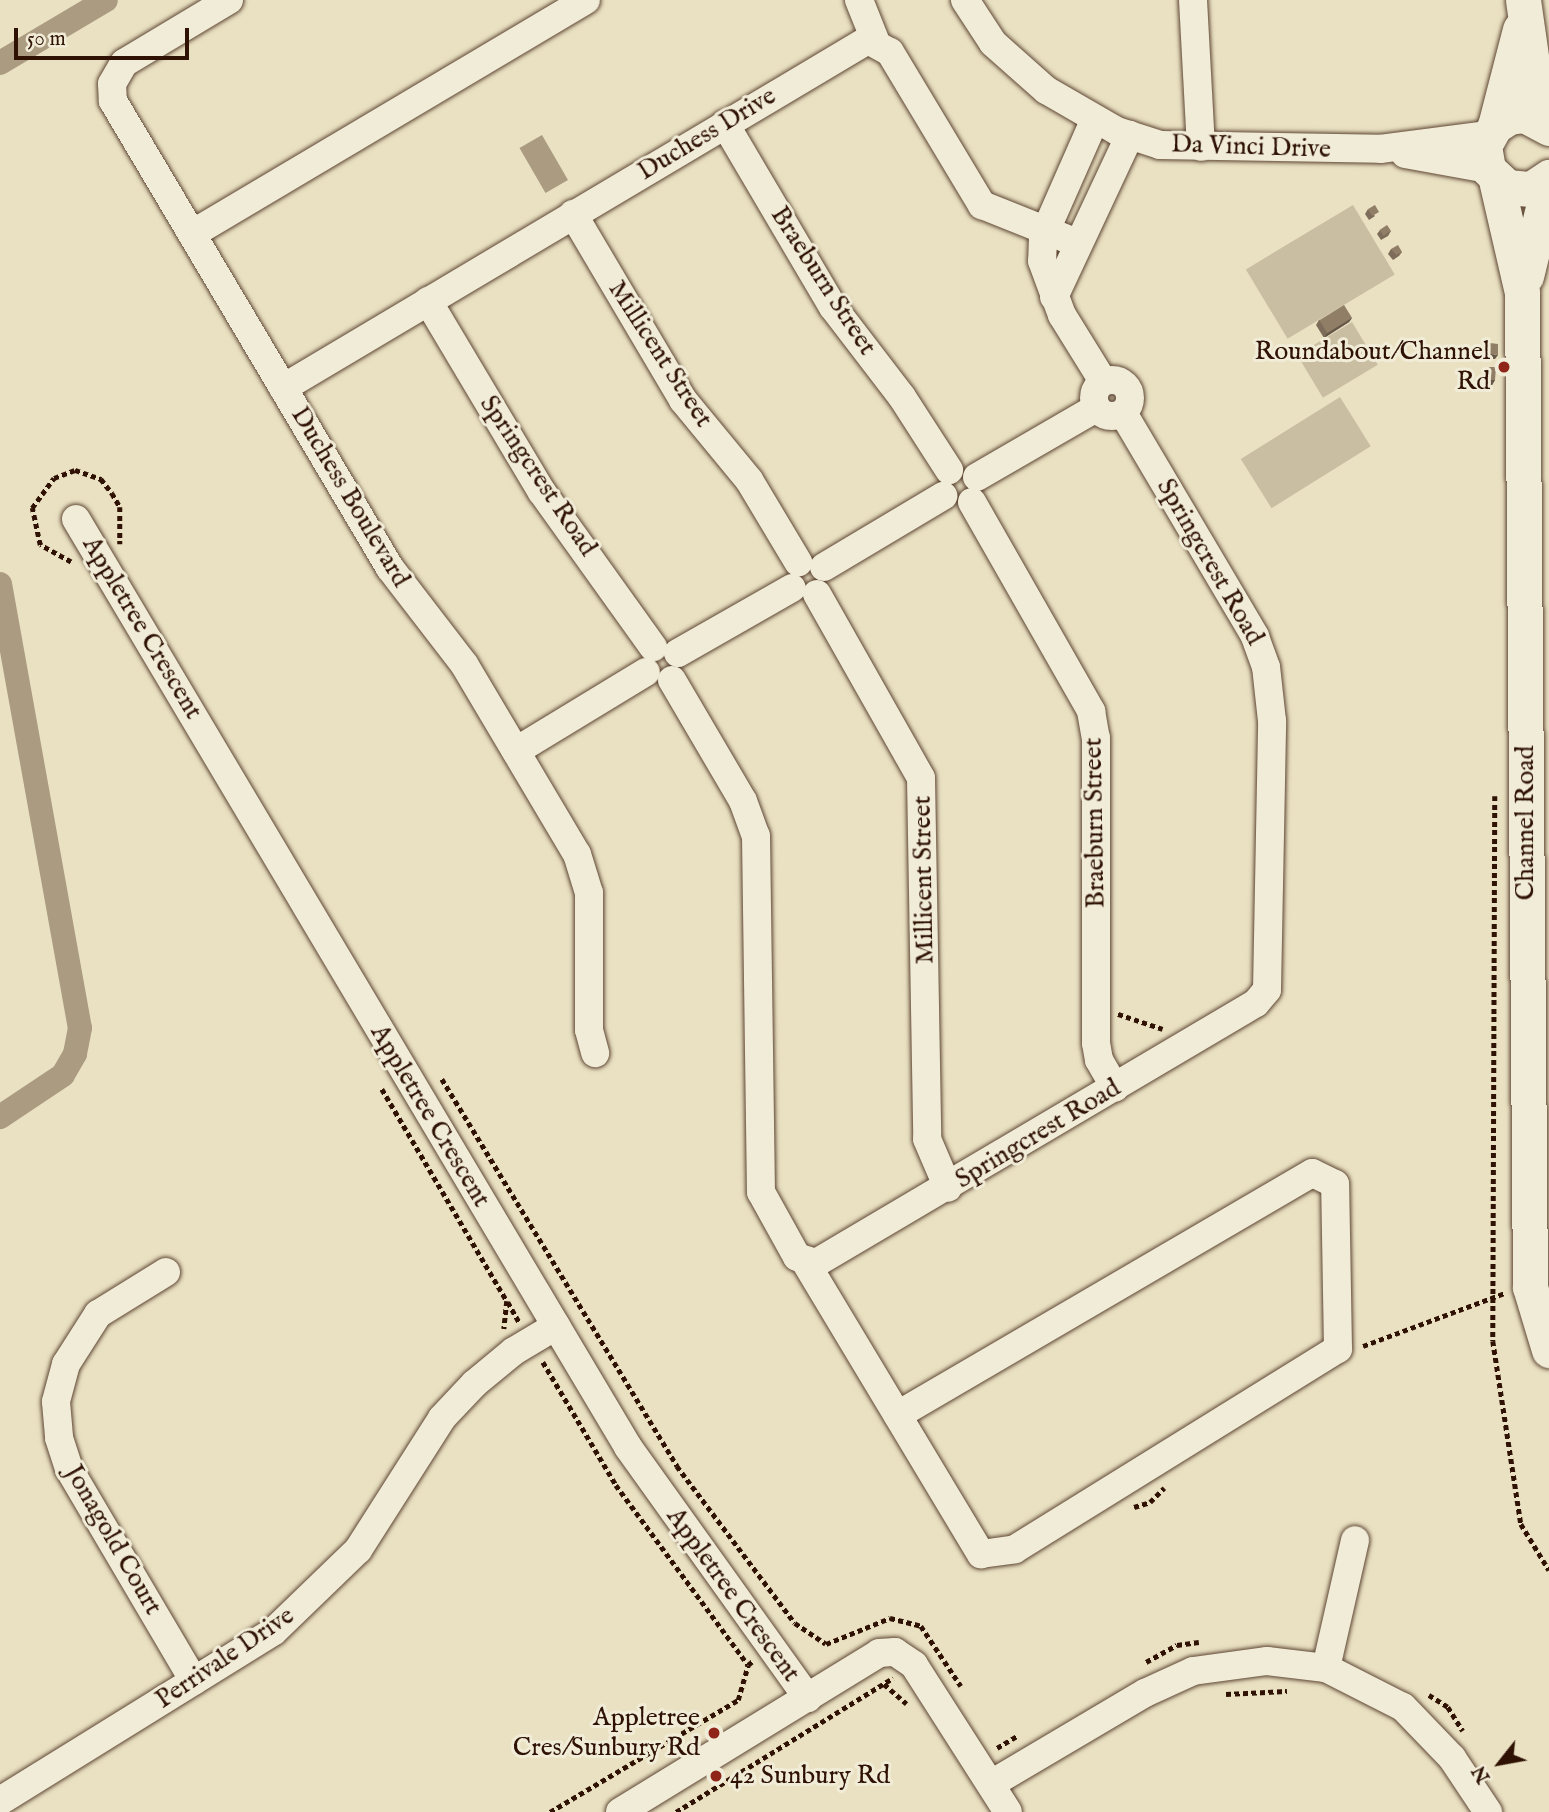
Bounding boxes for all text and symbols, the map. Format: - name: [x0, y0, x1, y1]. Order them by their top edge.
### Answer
- scale bar: [18, 14, 192, 58]
- text: 50 m: [27, 26, 66, 53]
- street label: Duchess Drive: [632, 81, 782, 187]
- street label: Da Vinci Drive: [1171, 129, 1331, 165]
- street label: Braeburn Street: [763, 201, 883, 361]
- street label: Millicent Street: [601, 275, 719, 433]
- place label: Roundabout/Channel Rd: [1255, 336, 1490, 398]
- marker: Roundabout/Channel Rd: [1496, 359, 1512, 375]
- street label: Springcrest Road: [473, 390, 603, 562]
- street label: Duchess Boulevard: [284, 401, 416, 593]
- street label: Springcrest Road: [1150, 473, 1270, 651]
- street label: Appletree Crescent: [75, 531, 209, 725]
- street label: Braeburn Street: [1078, 737, 1112, 909]
- street label: Channel Road: [1510, 746, 1542, 900]
- street label: Millicent Street: [907, 795, 941, 965]
- street label: Appletree Crescent: [363, 1019, 497, 1213]
- street label: Springcrest Road: [950, 1072, 1126, 1196]
- street label: Jonagold Court: [58, 1460, 168, 1620]
- street label: Appletree Crescent: [659, 1502, 807, 1688]
- street label: Perrivale Drive: [150, 1600, 300, 1716]
- place label: Appletree Cres/Sunbury Rd: [513, 1702, 700, 1764]
- marker: Appletree Cres/Sunbury Rd: [706, 1725, 722, 1741]
- north arrow: [1465, 1728, 1535, 1798]
- place label: 42 Sunbury Rd: [730, 1760, 890, 1792]
- text: N: [1467, 1761, 1497, 1787]
- marker: 42 Sunbury Rd: [708, 1768, 724, 1784]

